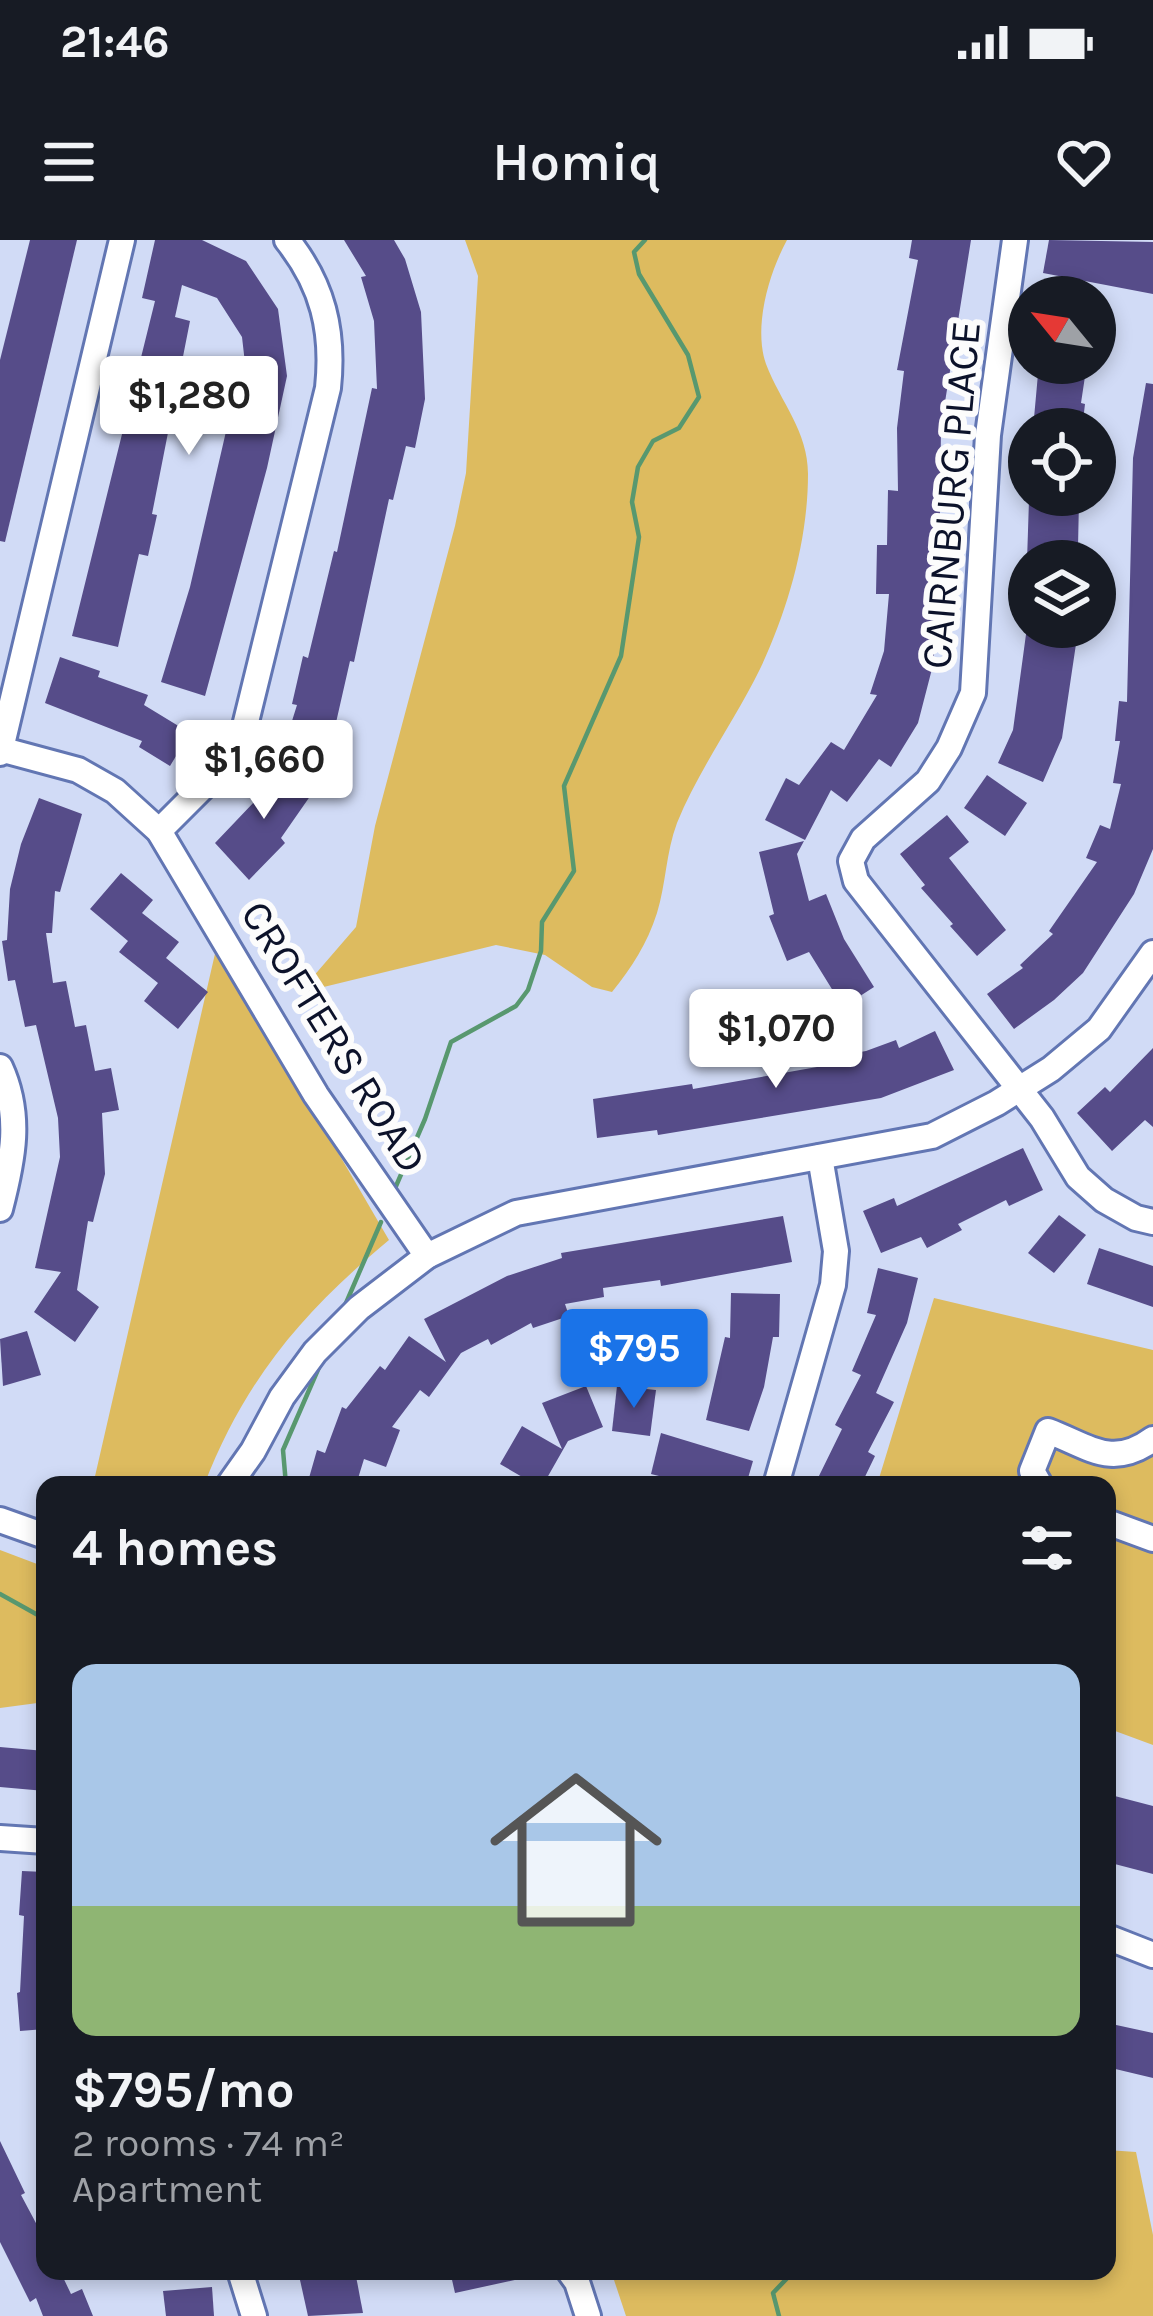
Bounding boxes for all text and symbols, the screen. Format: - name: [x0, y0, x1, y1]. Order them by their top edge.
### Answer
- text: 21:46: [60, 16, 170, 68]
- icon: menu: [36, 129, 102, 195]
- icon: heart: [1051, 129, 1117, 195]
- text: Homiq: [492, 130, 661, 194]
- north arrow: [1008, 276, 1116, 384]
- map controls: [1008, 276, 1116, 648]
- street label: CAIRNBURG PLACE: [911, 319, 991, 671]
- pin: $1,280: [91, 356, 287, 458]
- text: $1,280: [127, 372, 251, 418]
- button: locate: [1008, 408, 1116, 516]
- button: layers: [1008, 540, 1116, 648]
- pin: $1,660: [166, 720, 362, 822]
- text: $1,660: [203, 736, 325, 782]
- street label: CROFTERS ROAD: [230, 892, 438, 1182]
- pin: $1,070: [678, 989, 874, 1091]
- text: $1,070: [716, 1005, 836, 1051]
- pin: $795: [563, 1309, 705, 1411]
- text: $795: [588, 1325, 680, 1371]
- icon: filters: [1014, 1515, 1080, 1581]
- text: 4 homes: [72, 1518, 278, 1578]
- icon: home: [468, 1742, 684, 1958]
- text: $795/mo: [72, 2060, 295, 2120]
- text: 2 rooms · 74 m²: [72, 2120, 345, 2166]
- text: Apartment: [72, 2166, 262, 2212]

